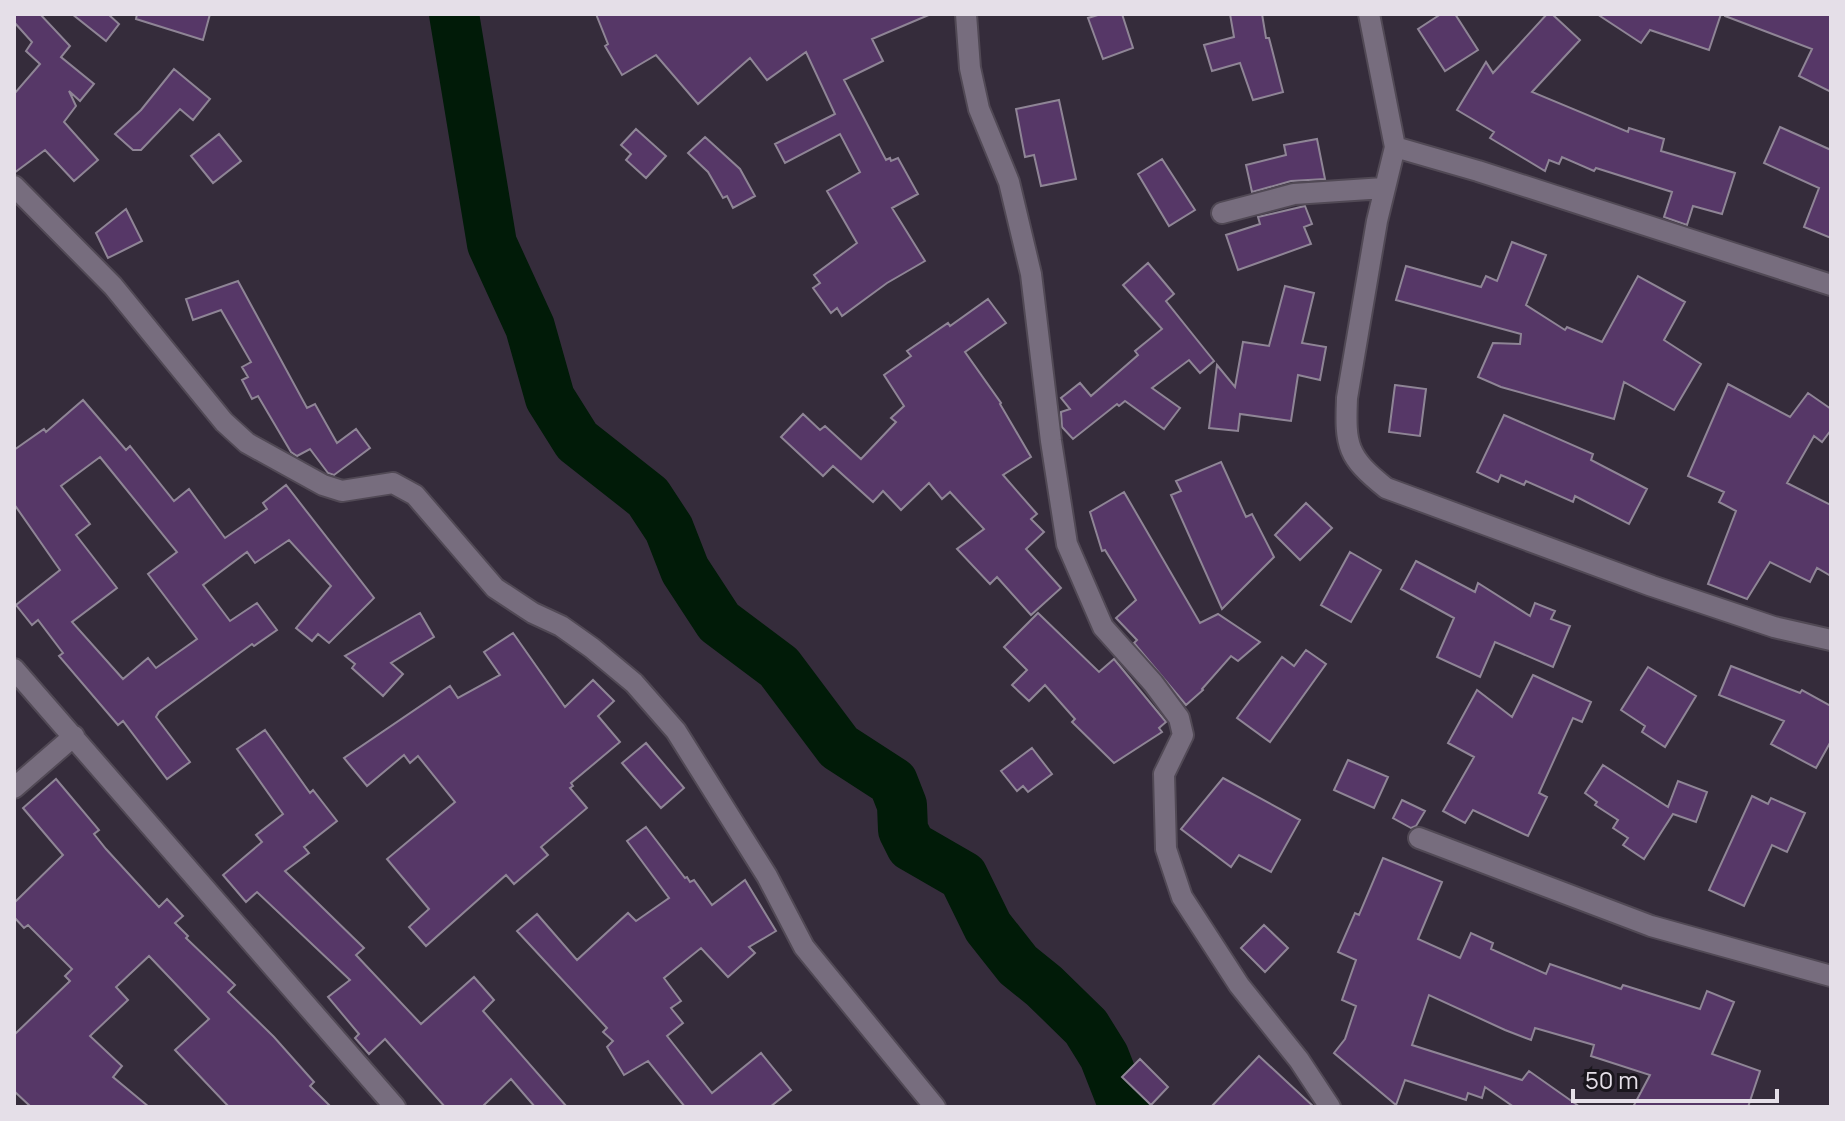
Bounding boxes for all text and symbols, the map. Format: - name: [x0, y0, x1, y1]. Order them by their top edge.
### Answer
- scale bar: [1573, 1053, 1777, 1103]
- text: 50 m: [1585, 1063, 1639, 1096]

